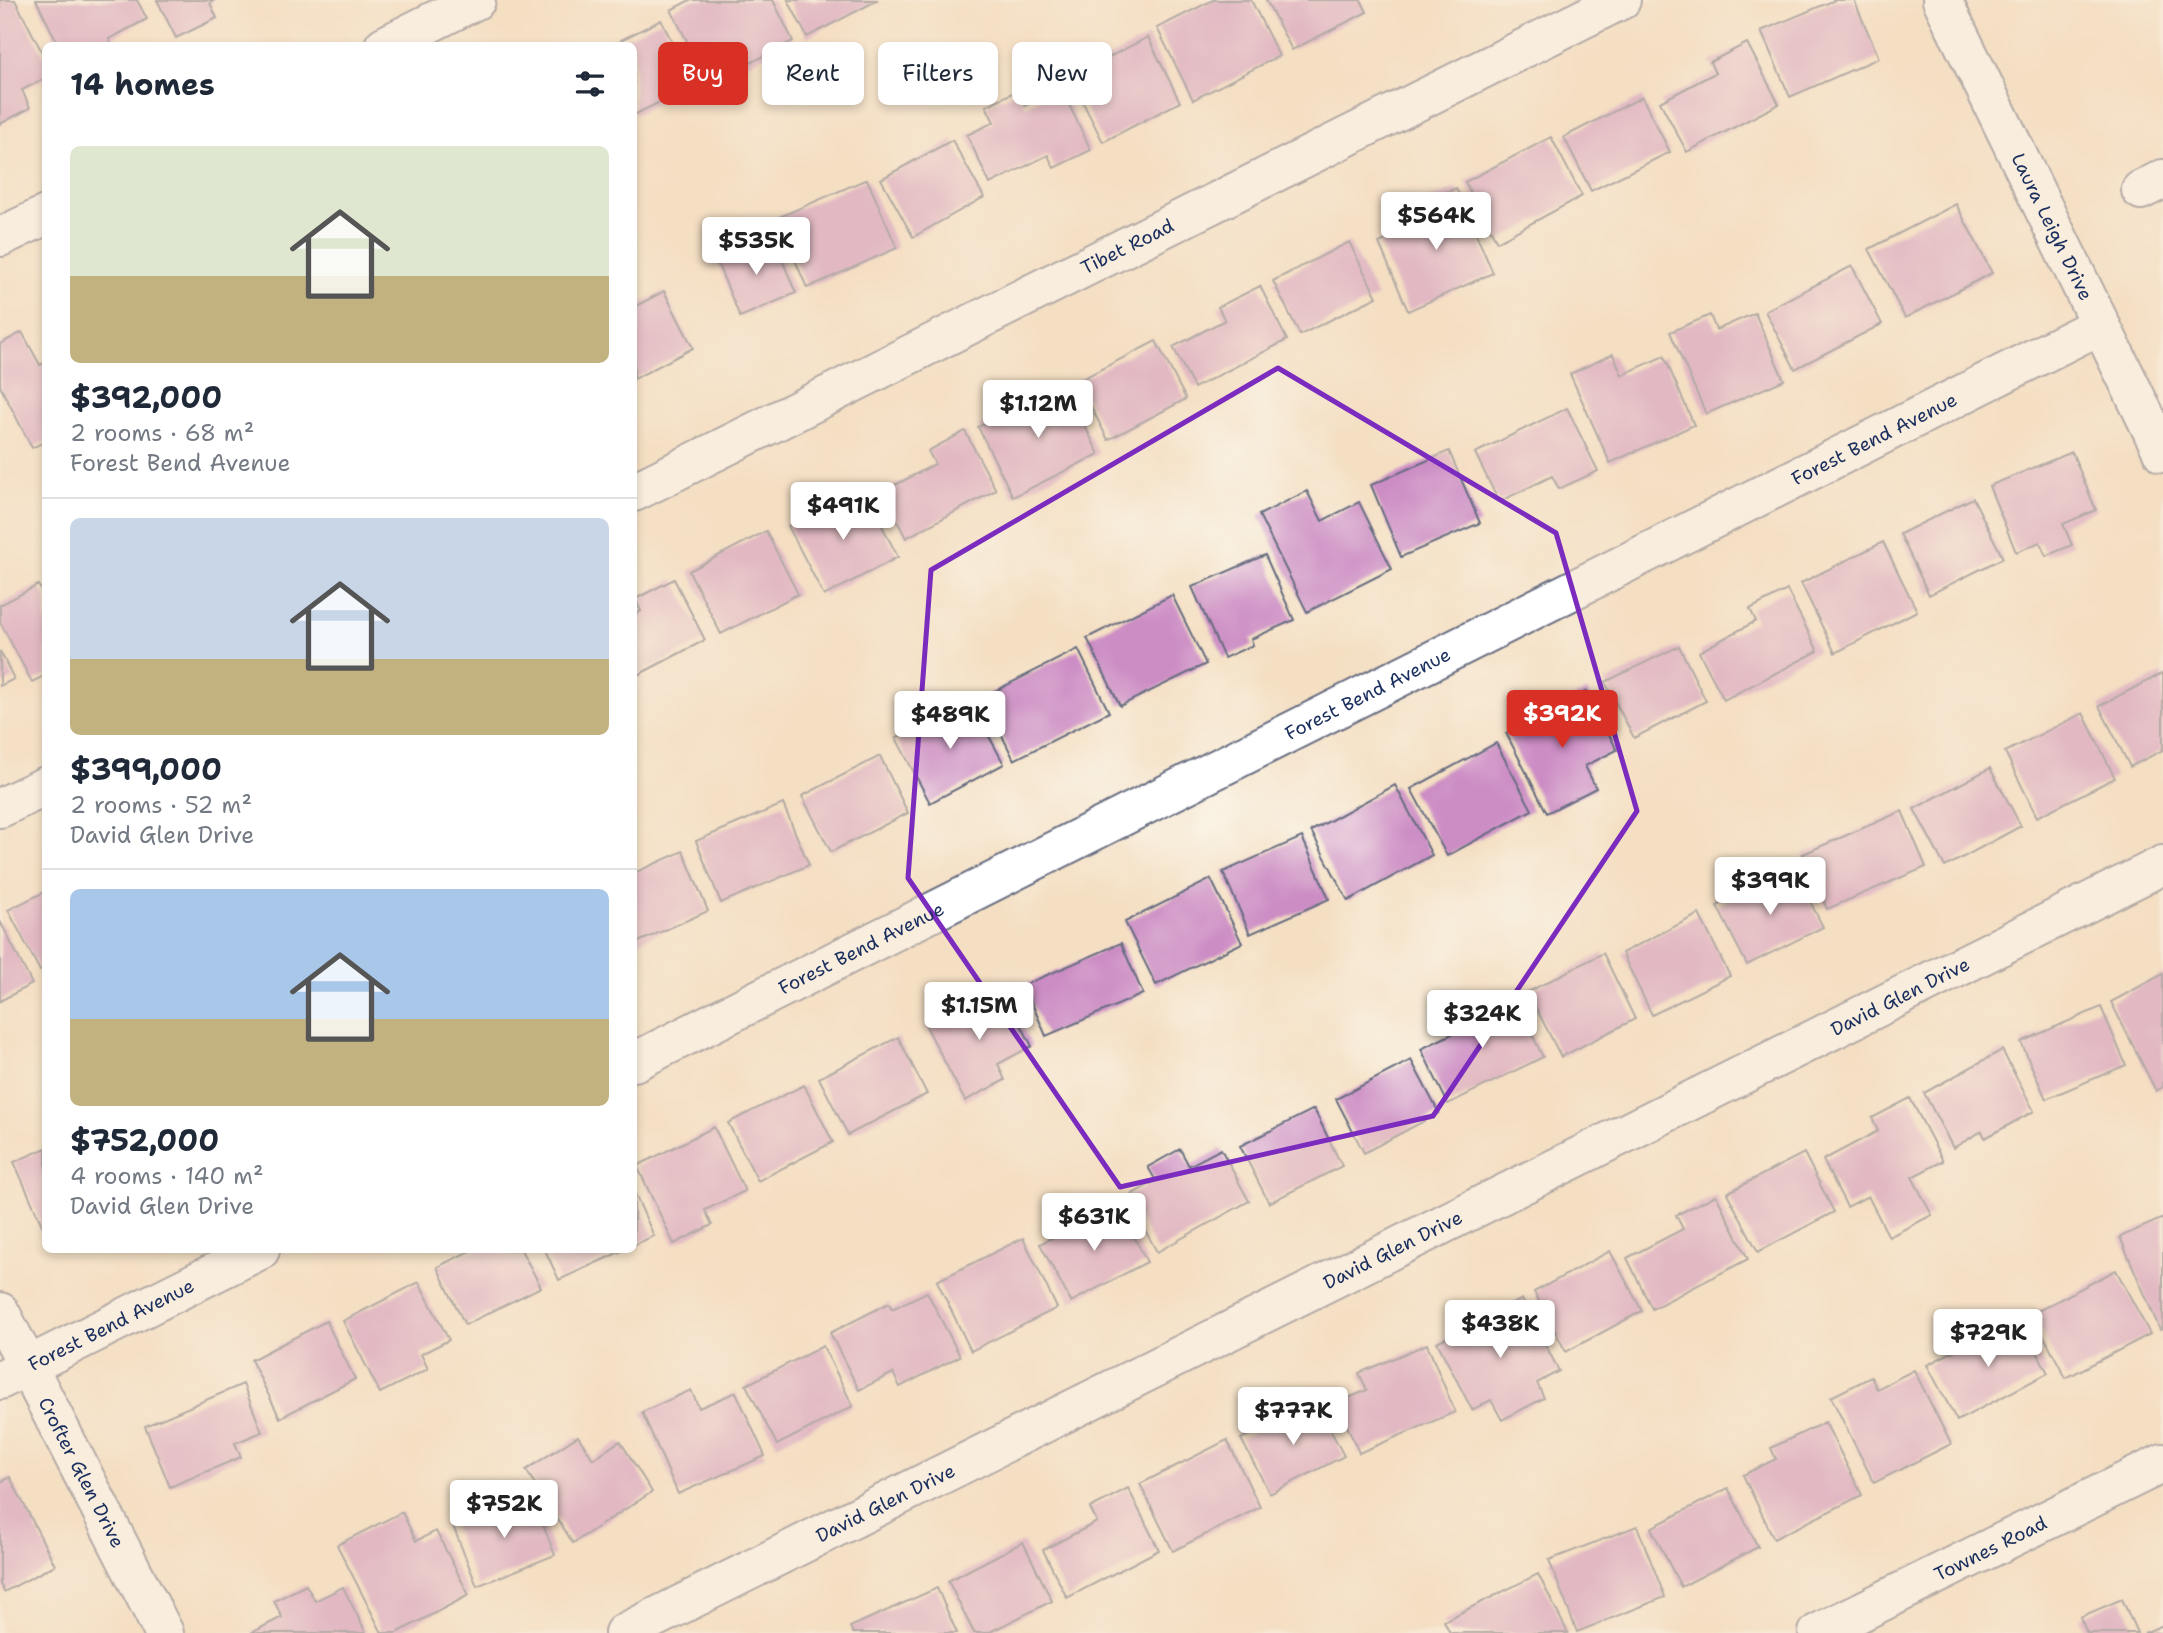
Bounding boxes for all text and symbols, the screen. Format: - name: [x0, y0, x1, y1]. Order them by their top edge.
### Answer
- chip: Buy: [658, 42, 748, 105]
- chip: Rent: [762, 42, 864, 105]
- chip: Filters: [878, 42, 998, 105]
- chip: New: [1012, 42, 1112, 105]
- text: 14 homes: [70, 64, 215, 105]
- icon: filters: [571, 65, 609, 103]
- street label: Laura Leigh Drive: [2006, 149, 2099, 304]
- icon: home: [277, 191, 403, 317]
- pin: $564K: [1387, 192, 1485, 252]
- text: $564K: [1397, 200, 1475, 230]
- street label: Tibet Road: [1076, 212, 1178, 280]
- pin: $535K: [707, 218, 805, 277]
- text: $535K: [718, 225, 794, 255]
- text: $392,000: [70, 377, 222, 418]
- pin: $1.12M: [981, 380, 1095, 440]
- street label: Forest Bend Avenue: [1787, 386, 1961, 491]
- text: $1.12M: [999, 388, 1077, 418]
- text: 2 rooms · 68 m²: [70, 418, 254, 448]
- text: Forest Bend Avenue: [70, 448, 291, 478]
- pin: $491K: [794, 482, 892, 542]
- text: $491K: [807, 490, 879, 520]
- icon: home: [277, 563, 403, 689]
- street label: Forest Bend Avenue: [1280, 641, 1455, 745]
- pin: $392K: [1513, 690, 1611, 750]
- pin: $489K: [901, 692, 999, 751]
- text: $392K: [1523, 698, 1601, 728]
- text: $489K: [910, 699, 990, 729]
- text: $399,000: [70, 749, 222, 790]
- text: 2 rooms · 52 m²: [70, 790, 252, 820]
- text: David Glen Drive: [70, 820, 254, 850]
- pin: $399K: [1721, 858, 1819, 917]
- text: $399K: [1731, 865, 1809, 895]
- street label: Forest Bend Avenue: [774, 896, 948, 1000]
- icon: home: [277, 934, 403, 1060]
- street label: David Glen Drive: [1826, 951, 1974, 1041]
- pin: $1.15M: [922, 982, 1036, 1042]
- text: $1.15M: [940, 990, 1018, 1020]
- pin: $324K: [1433, 990, 1531, 1050]
- text: $324K: [1443, 998, 1521, 1028]
- text: $752,000: [70, 1120, 219, 1161]
- text: 4 rooms · 140 m²: [70, 1161, 264, 1191]
- text: David Glen Drive: [70, 1191, 254, 1221]
- pin: $631K: [1045, 1194, 1143, 1253]
- text: $631K: [1058, 1201, 1130, 1231]
- street label: David Glen Drive: [1319, 1204, 1466, 1295]
- street label: Forest Bend Avenue: [24, 1273, 198, 1376]
- pin: $438K: [1451, 1300, 1549, 1360]
- text: $438K: [1461, 1308, 1539, 1338]
- pin: $729K: [1939, 1310, 2037, 1369]
- text: $729K: [1949, 1317, 2027, 1347]
- pin: $777K: [1244, 1388, 1342, 1447]
- street label: Crofter Glen Drive: [33, 1393, 131, 1552]
- text: $777K: [1254, 1395, 1332, 1425]
- street label: David Glen Drive: [812, 1457, 959, 1548]
- pin: $752K: [455, 1480, 553, 1540]
- text: $752K: [466, 1488, 542, 1518]
- street label: Townes Road: [1930, 1510, 2051, 1587]

